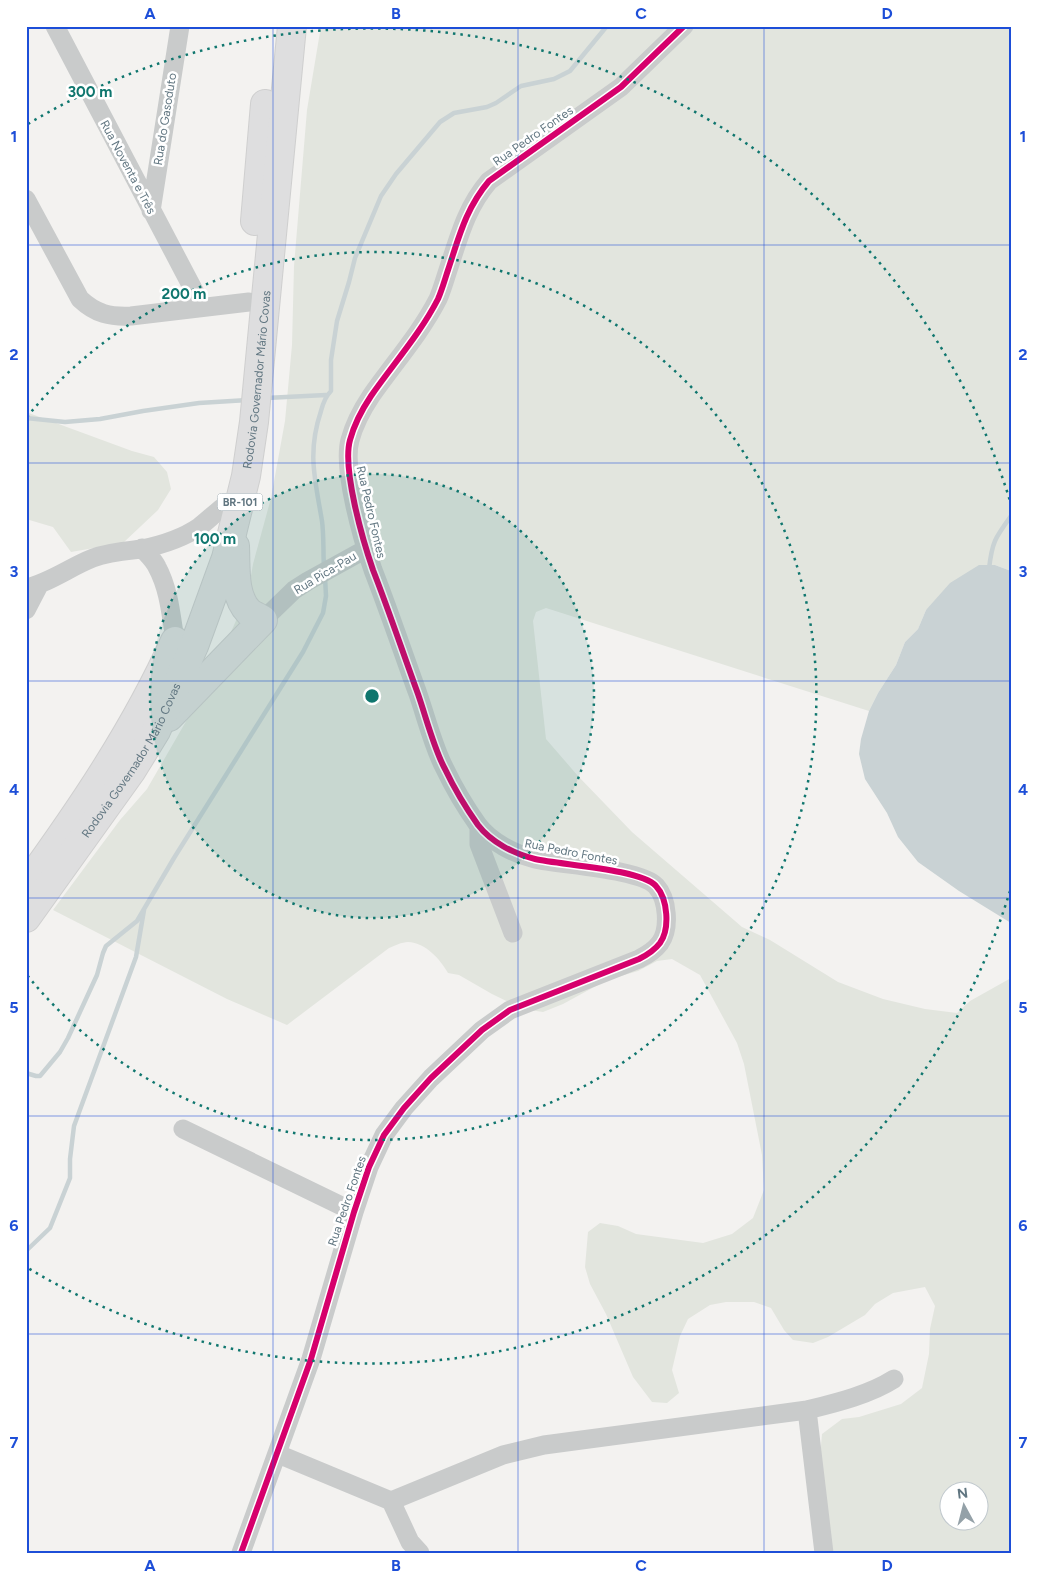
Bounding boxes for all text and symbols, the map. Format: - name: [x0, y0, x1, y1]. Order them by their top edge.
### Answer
- text: A: [144, 4, 156, 23]
- text: B: [391, 4, 401, 23]
- text: C: [635, 4, 647, 23]
- text: D: [881, 4, 893, 23]
- street label: Rua do Gasoduto: [151, 72, 179, 166]
- text: 300 m: [68, 83, 112, 101]
- street label: Rua Pedro Fontes: [490, 103, 576, 169]
- street label: Rua Noventa e Três: [97, 118, 159, 217]
- text: 1: [11, 127, 17, 146]
- text: 1: [1020, 127, 1026, 146]
- text: 200 m: [162, 285, 206, 303]
- street label: Rodovia Governador Mário Covas: [240, 289, 274, 470]
- text: 2: [9, 345, 19, 364]
- text: 2: [1018, 345, 1028, 364]
- street label: Rua Pedro Fontes: [354, 464, 389, 560]
- road number: BR-101: [218, 494, 262, 511]
- text: 100 m: [194, 530, 236, 548]
- street label: Rua Pica-Pau: [291, 549, 359, 597]
- text: 3: [10, 562, 19, 581]
- text: 3: [1019, 562, 1028, 581]
- street label: Rodovia Governador Mário Covas: [79, 680, 184, 841]
- centre of rings: [363, 687, 381, 705]
- text: 4: [9, 780, 19, 799]
- text: 4: [1018, 780, 1028, 799]
- street label: Rua Pedro Fontes: [523, 836, 619, 868]
- text: 5: [9, 998, 19, 1017]
- text: 5: [1018, 998, 1028, 1017]
- street label: Rua Pedro Fontes: [325, 1154, 369, 1248]
- text: 6: [9, 1216, 19, 1235]
- text: 6: [1018, 1216, 1028, 1235]
- text: 7: [10, 1433, 19, 1452]
- text: 7: [1019, 1433, 1028, 1452]
- north arrow: [940, 1482, 990, 1532]
- text: N: [956, 1484, 969, 1503]
- text: A: [144, 1556, 156, 1575]
- text: B: [391, 1556, 401, 1575]
- text: C: [635, 1556, 647, 1575]
- text: D: [881, 1556, 893, 1575]

